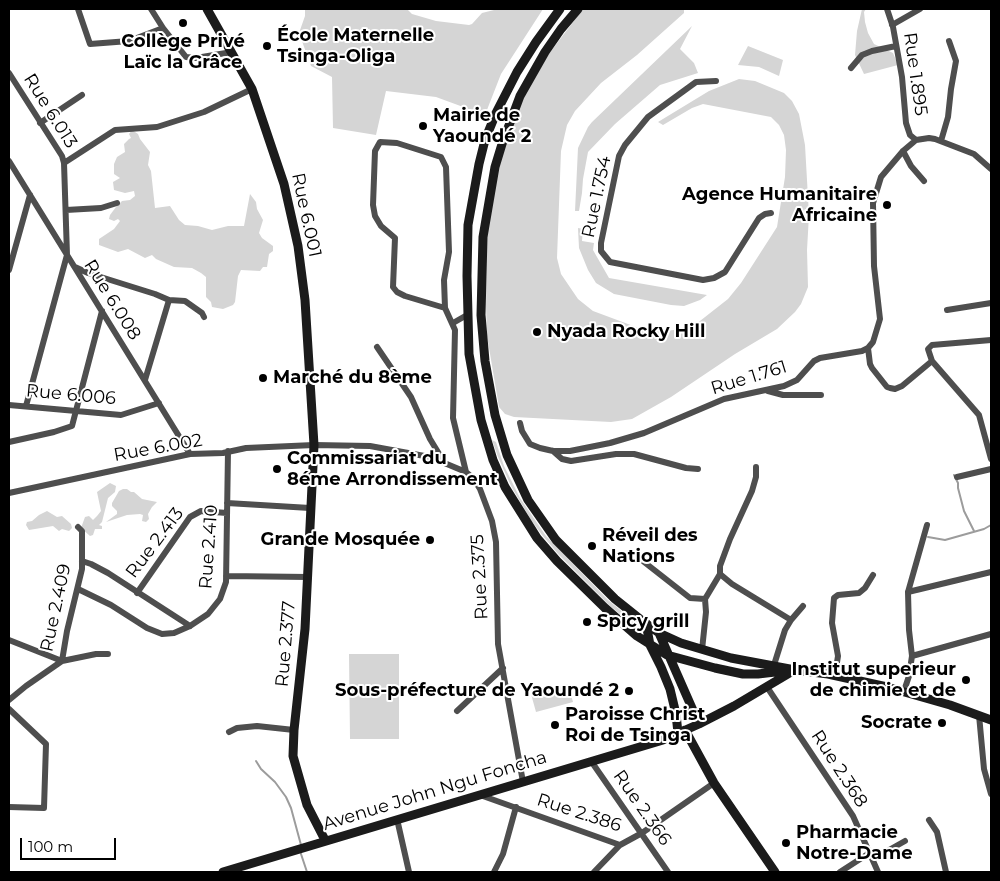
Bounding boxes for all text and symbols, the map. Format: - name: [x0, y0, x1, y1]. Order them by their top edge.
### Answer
- marker: Collège Privé Laïc la Grâce: [177, 17, 189, 29]
- place label: École Maternelle Tsinga-Oliga: [277, 25, 434, 68]
- place label: Collège Privé Laïc la Grâce: [121, 31, 245, 74]
- street label: Rue 1.895: [898, 31, 932, 117]
- marker: École Maternelle Tsinga-Oliga: [261, 40, 273, 52]
- street label: Rue 6.013: [19, 70, 81, 152]
- place label: Mairie de Yaoundé 2: [433, 105, 531, 148]
- marker: Mairie de Yaoundé 2: [417, 120, 429, 132]
- street label: Rue 1.754: [578, 154, 616, 240]
- street label: Rue 6.001: [287, 171, 325, 259]
- place label: Agence Humanitaire Africaine: [682, 184, 877, 226]
- marker: Agence Humanitaire Africaine: [881, 199, 893, 211]
- street label: Rue 6.008: [79, 256, 145, 344]
- place label: Nyada Rocky Hill: [547, 321, 705, 343]
- marker: Nyada Rocky Hill: [531, 326, 543, 338]
- street label: Rue 1.761: [708, 356, 790, 400]
- place label: Marché du 8ème: [273, 367, 432, 389]
- marker: Marché du 8ème: [257, 372, 269, 384]
- street label: Rue 6.006: [25, 380, 117, 410]
- street label: Rue 6.002: [112, 430, 204, 466]
- place label: Commissariat du 8éme Arrondissement: [287, 448, 498, 490]
- marker: Commissariat du 8éme Arrondissement: [271, 463, 283, 475]
- street label: Rue 2.413: [121, 503, 189, 583]
- street label: Rue 2.410: [195, 504, 223, 590]
- place label: Réveil des Nations: [602, 525, 698, 568]
- place label: Grande Mosquée: [261, 529, 420, 551]
- marker: Grande Mosquée: [424, 534, 436, 546]
- street label: Rue 2.375: [467, 534, 493, 620]
- marker: Réveil des Nations: [586, 540, 598, 552]
- street label: Rue 2.409: [36, 562, 76, 654]
- street label: Rue 2.377: [271, 600, 301, 688]
- place label: Spicy grill: [597, 611, 689, 633]
- marker: Spicy grill: [581, 616, 593, 628]
- place label: Institut superieur de chimie et de: [791, 659, 956, 702]
- marker: Institut superieur de chimie et de: [960, 674, 972, 686]
- place label: Sous-préfecture de Yaoundé 2: [335, 680, 619, 702]
- marker: Sous-préfecture de Yaoundé 2: [623, 685, 635, 697]
- place label: Paroisse Christ Roi de Tsinga: [565, 704, 705, 746]
- place label: Socrate: [861, 712, 932, 734]
- marker: Socrate: [936, 717, 948, 729]
- marker: Paroisse Christ Roi de Tsinga: [549, 719, 561, 731]
- street label: Rue 2.368: [806, 726, 872, 812]
- street label: Avenue John Ngu Foncha: [320, 747, 550, 835]
- street label: Rue 2.366: [608, 766, 676, 850]
- street label: Rue 2.386: [534, 789, 624, 837]
- place label: Pharmacie Notre-Dame: [796, 822, 913, 864]
- scale bar: [22, 828, 119, 860]
- text: 100 m: [28, 837, 73, 856]
- marker: Pharmacie Notre-Dame: [780, 837, 792, 849]

